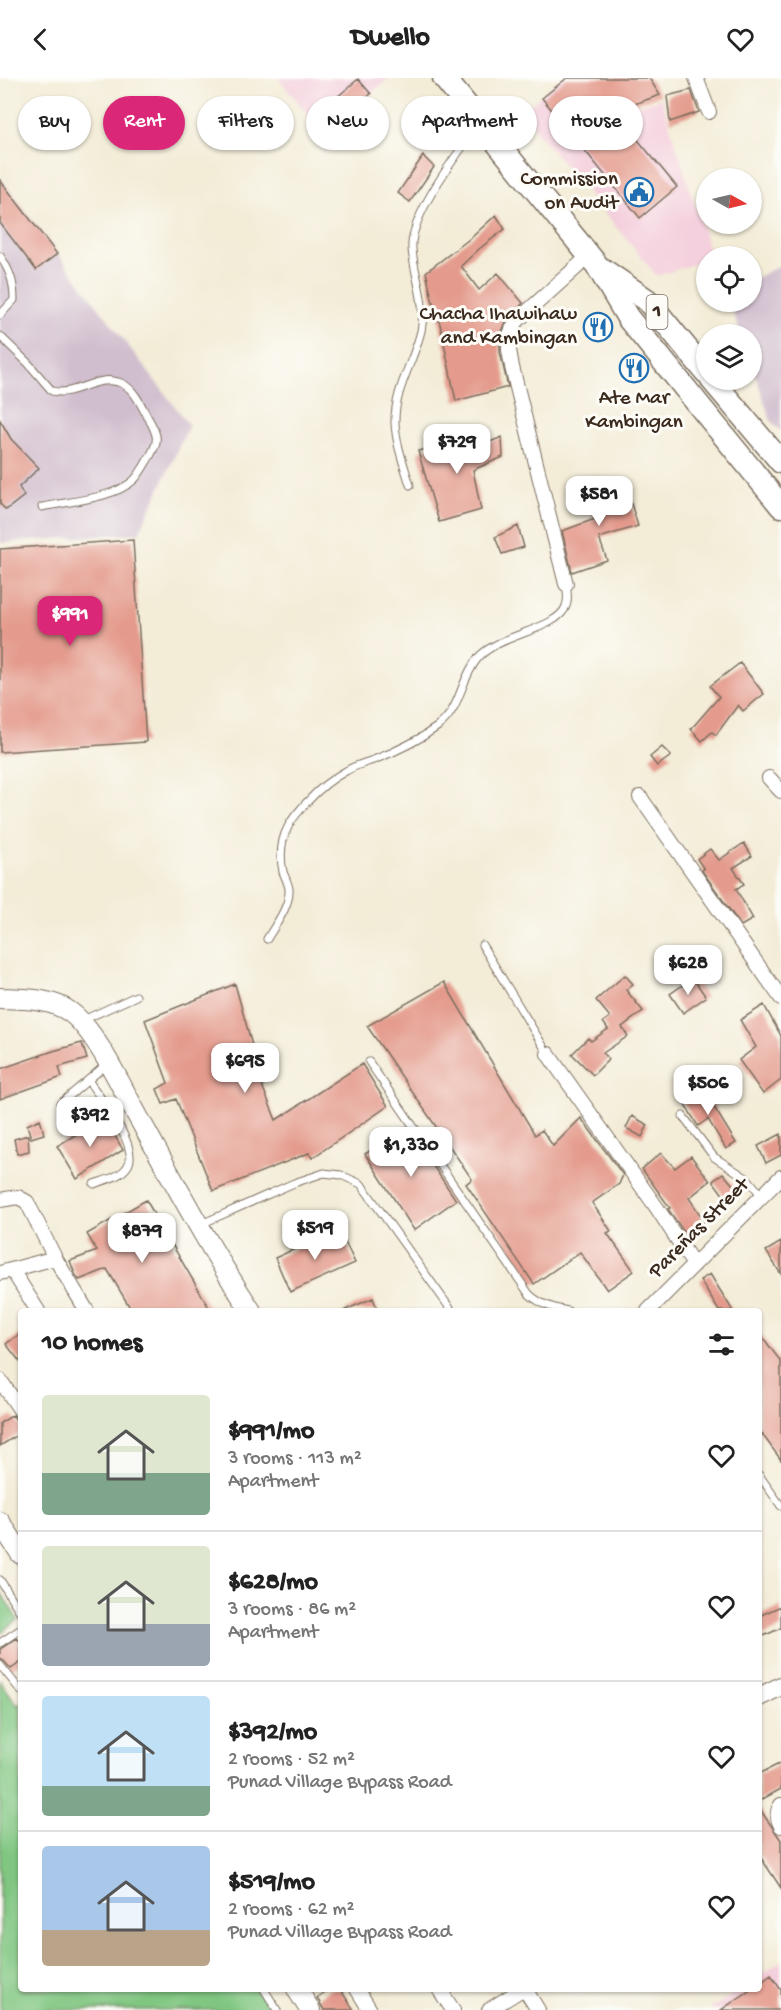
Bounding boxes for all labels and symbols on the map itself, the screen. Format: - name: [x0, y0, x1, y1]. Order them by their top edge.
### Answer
- place label: Commission on Audit: [520, 168, 620, 217]
- north arrow: [696, 168, 762, 234]
- public building icon: Commission on Audit: [623, 176, 655, 208]
- road number: 1: [646, 295, 668, 329]
- place label: Chacha Ihawihaw and Kambingan: [420, 303, 578, 352]
- restaurant icon: Chacha Ihawihaw and Kambingan: [582, 311, 614, 343]
- restaurant icon: Ate Mar Kambingan: [618, 352, 650, 384]
- place label: Ate Mar Kambingan: [585, 387, 683, 436]
- pin: $729: [421, 424, 493, 475]
- pin: $581: [563, 476, 635, 527]
- pin: $991: [34, 596, 106, 647]
- pin: $628: [652, 945, 724, 996]
- pin: $695: [209, 1043, 281, 1094]
- pin: $506: [672, 1065, 744, 1116]
- pin: $392: [54, 1097, 126, 1148]
- pin: $1,330: [362, 1127, 460, 1178]
- street label: Pareñas Street: [644, 1172, 757, 1285]
- pin: $519: [279, 1210, 351, 1261]
- pin: $879: [106, 1213, 178, 1264]

